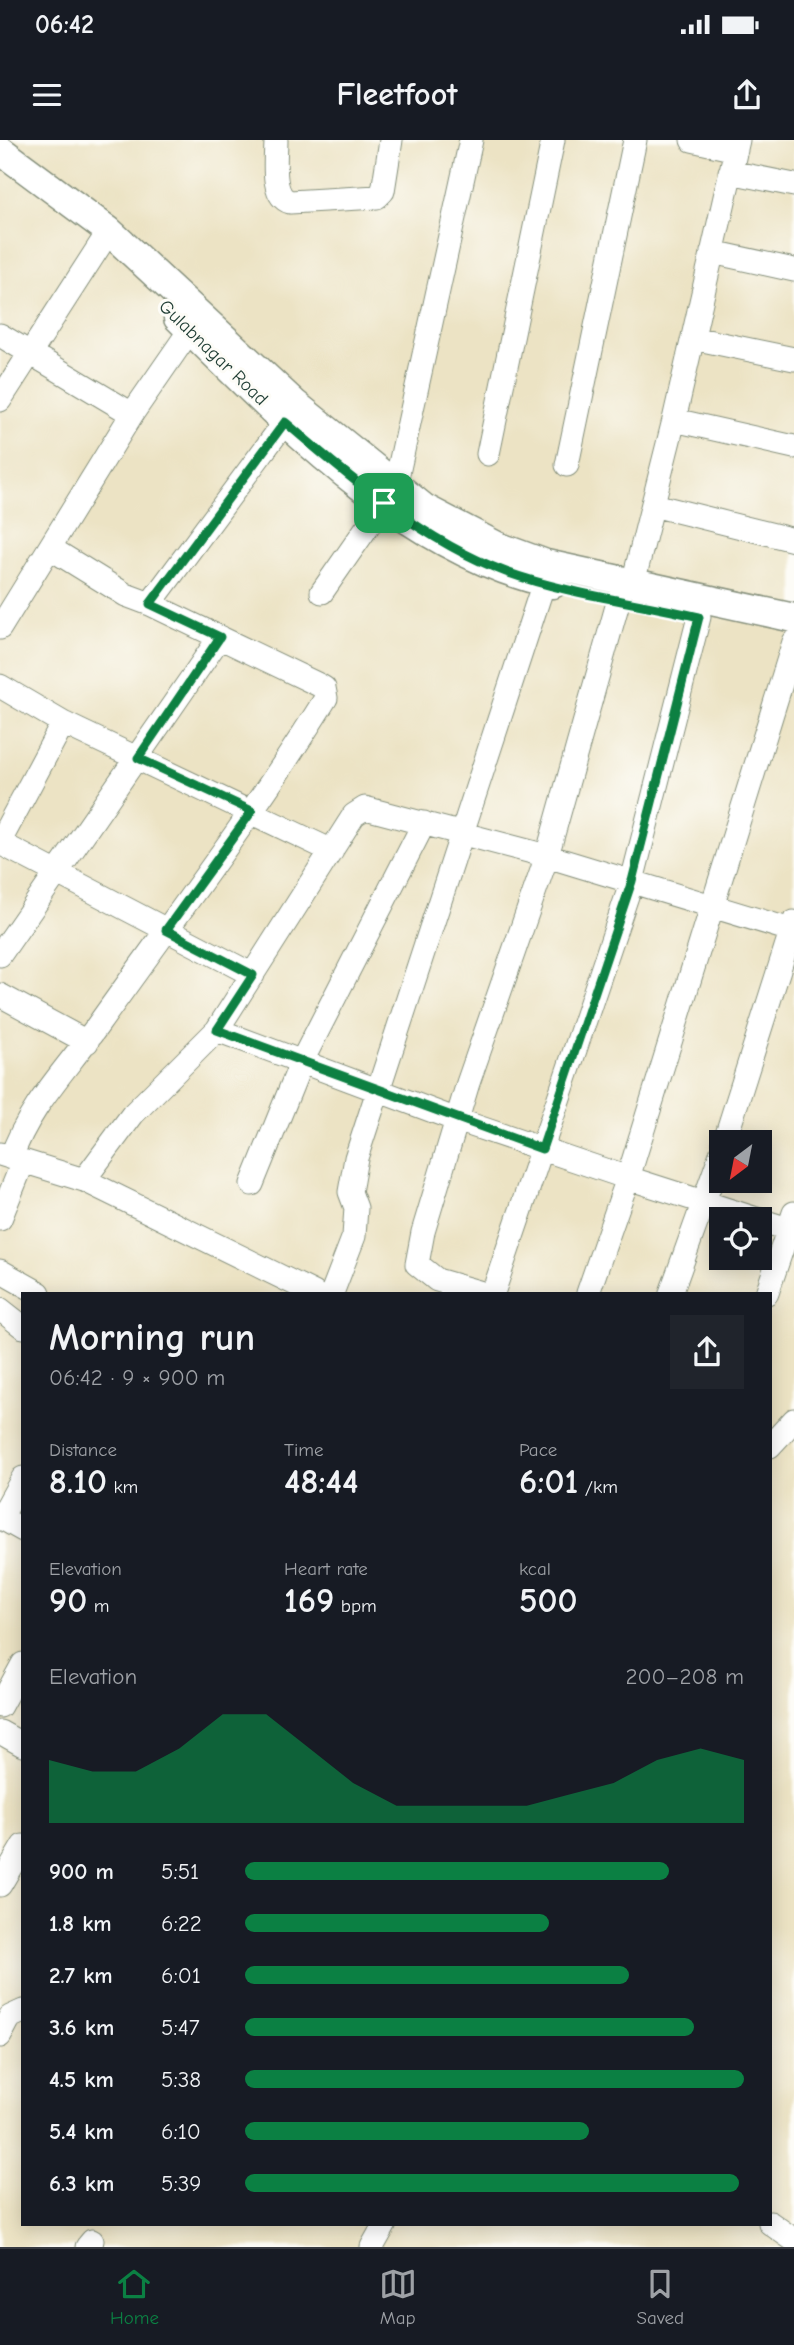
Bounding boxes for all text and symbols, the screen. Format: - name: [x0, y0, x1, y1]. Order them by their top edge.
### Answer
- text: 06:42: [35, 10, 94, 40]
- icon: menu: [28, 76, 66, 114]
- text: Fleetfoot: [336, 76, 458, 113]
- icon: share: [728, 76, 766, 114]
- street label: Gulabnagar Road: [154, 295, 272, 410]
- pin: [354, 473, 414, 533]
- icon: arrive: [365, 484, 403, 522]
- north arrow: [709, 1130, 772, 1194]
- map controls: [709, 1130, 772, 1270]
- button: locate: [709, 1207, 772, 1270]
- button: share: [670, 1315, 744, 1389]
- text: Morning run: [49, 1316, 255, 1360]
- text: 06:42 · 9 × 900 m: [49, 1364, 225, 1391]
- text: Distance: [49, 1439, 117, 1461]
- text: Time: [284, 1439, 323, 1461]
- text: Pace: [519, 1439, 557, 1461]
- text: 8.10: [49, 1461, 107, 1502]
- text: 48:44: [284, 1461, 358, 1502]
- text: 6:01: [519, 1461, 578, 1502]
- text: km: [107, 1476, 138, 1498]
- text: /km: [578, 1476, 618, 1498]
- text: Elevation: [49, 1558, 122, 1580]
- text: Heart rate: [284, 1558, 368, 1580]
- text: kcal: [519, 1558, 551, 1580]
- text: 90: [49, 1580, 87, 1621]
- text: 169: [284, 1580, 334, 1621]
- text: 500: [519, 1580, 578, 1621]
- text: m: [87, 1595, 109, 1617]
- text: bpm: [334, 1595, 377, 1617]
- text: Elevation: [49, 1663, 137, 1690]
- text: 200–208 m: [626, 1663, 744, 1690]
- text: 900 m: [49, 1858, 114, 1885]
- text: 5:51: [161, 1858, 199, 1885]
- text: 1.8 km: [49, 1910, 112, 1937]
- text: 6:22: [161, 1910, 202, 1937]
- text: 2.7 km: [49, 1962, 113, 1989]
- text: 6:01: [161, 1962, 201, 1989]
- text: 3.6 km: [49, 2014, 114, 2041]
- text: 5:47: [161, 2014, 200, 2041]
- text: 4.5 km: [49, 2066, 114, 2093]
- text: 5:38: [161, 2066, 201, 2093]
- text: 5.4 km: [49, 2118, 114, 2145]
- text: 6:10: [161, 2118, 201, 2145]
- text: 6.3 km: [49, 2170, 114, 2197]
- text: 5:39: [161, 2170, 201, 2197]
- tab: Home: [110, 2265, 159, 2329]
- tab: Map: [379, 2265, 417, 2329]
- tab: Saved: [637, 2265, 684, 2329]

